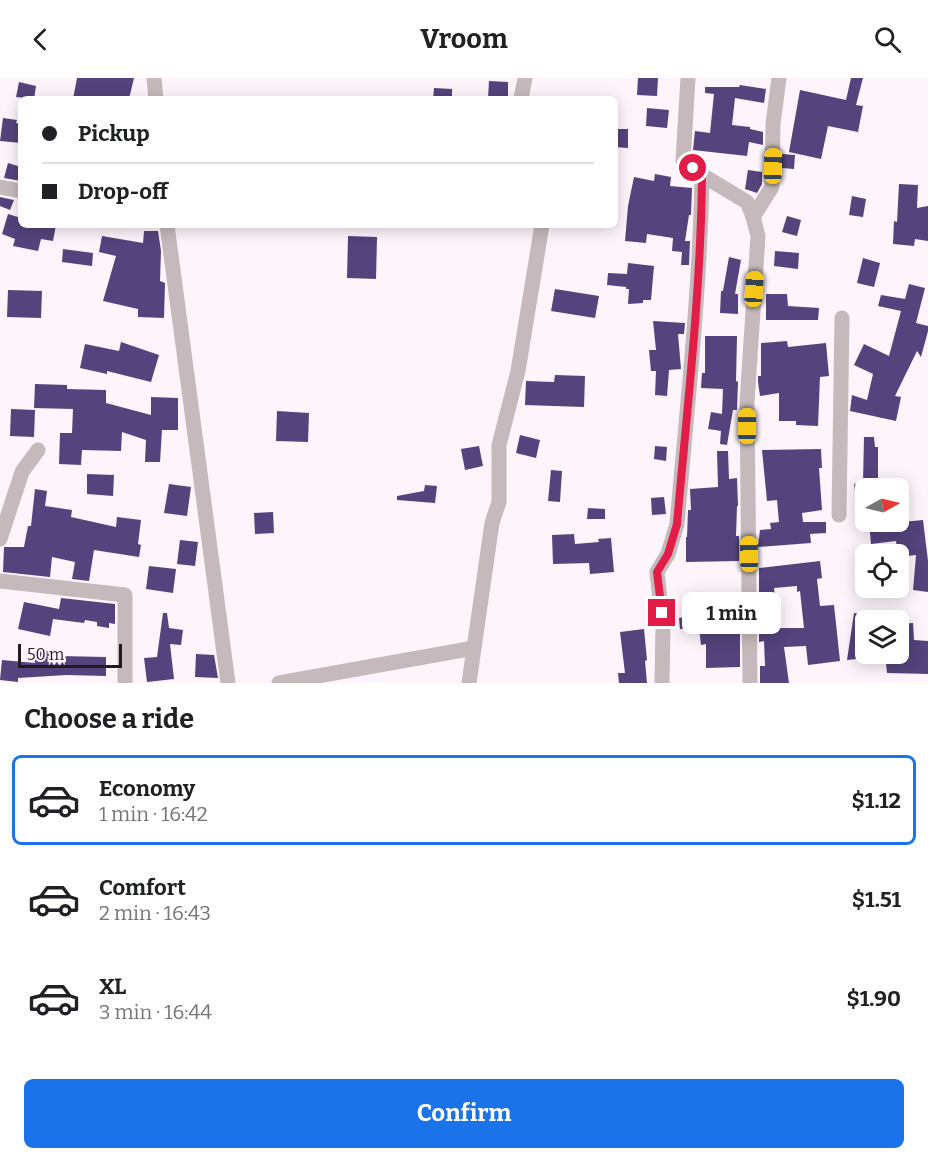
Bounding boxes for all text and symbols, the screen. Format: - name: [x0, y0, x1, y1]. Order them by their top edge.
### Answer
- icon: back: [24, 23, 57, 56]
- text: Vroom: [420, 23, 508, 55]
- icon: search: [871, 23, 904, 56]
- text: Pickup: [78, 120, 150, 147]
- car: [764, 148, 782, 184]
- route start: [679, 154, 706, 181]
- text: Drop-off: [78, 178, 168, 205]
- car: [744, 270, 764, 308]
- car: [738, 408, 756, 444]
- north arrow: [855, 478, 909, 532]
- map controls: [855, 478, 909, 664]
- car: [740, 536, 758, 572]
- button: locate: [855, 544, 909, 598]
- callout: 1 min: [683, 592, 782, 634]
- route end: [648, 599, 675, 626]
- text: 1 min: [706, 601, 757, 625]
- button: layers: [855, 610, 909, 664]
- scale bar: [18, 641, 122, 668]
- text: 50 m: [27, 645, 64, 664]
- text: Choose a ride: [24, 703, 194, 735]
- icon: car: [27, 773, 81, 827]
- text: Economy: [99, 775, 195, 802]
- text: $1.12: [852, 787, 901, 814]
- text: 1 min · 16:42: [99, 802, 208, 826]
- icon: car: [27, 872, 81, 926]
- text: Comfort: [99, 874, 186, 901]
- text: $1.51: [852, 886, 901, 913]
- text: 2 min · 16:43: [99, 901, 211, 925]
- icon: car: [27, 971, 81, 1025]
- text: XL: [99, 973, 126, 1000]
- text: $1.90: [846, 985, 901, 1012]
- text: 3 min · 16:44: [99, 1000, 212, 1024]
- button: Confirm: [24, 1079, 904, 1148]

